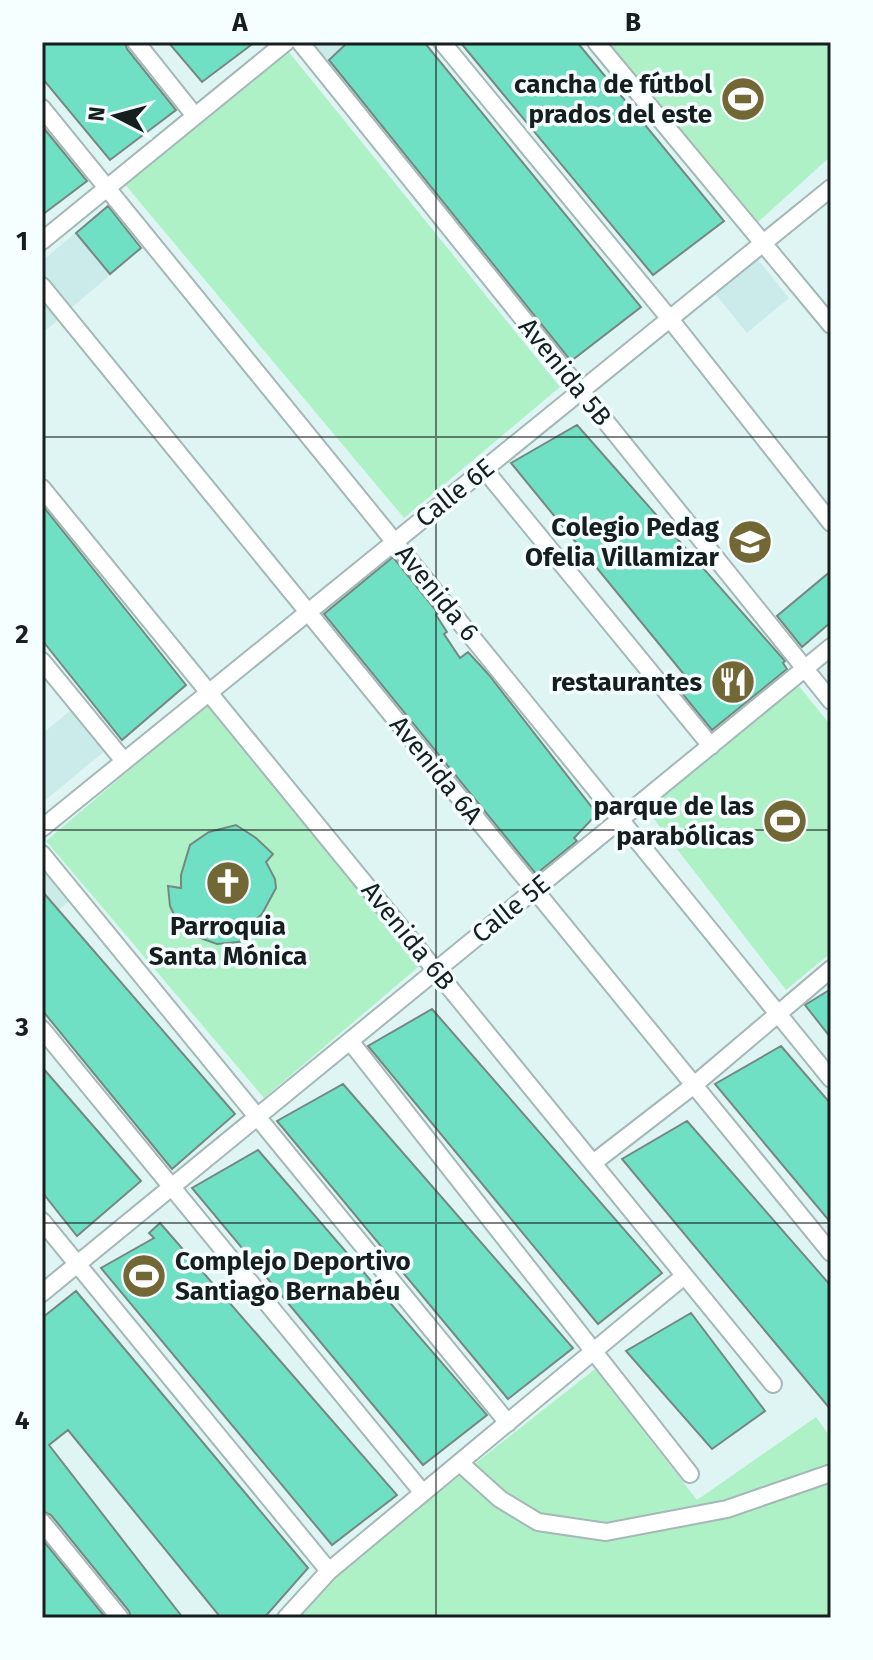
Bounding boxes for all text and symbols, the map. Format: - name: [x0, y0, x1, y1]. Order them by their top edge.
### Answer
- text: A: [231, 7, 248, 38]
- text: B: [625, 7, 641, 38]
- place label: cancha de fútbol prados del este: [514, 69, 712, 130]
- sports icon: cancha de fútbol prados del este: [719, 75, 767, 123]
- north arrow: [76, 76, 156, 156]
- text: N: [82, 105, 111, 123]
- text: 1: [16, 226, 28, 257]
- street label: Avenida 5B: [512, 312, 618, 432]
- street label: Calle 6E: [409, 452, 501, 534]
- place label: Colegio Pedag Ofelia Villamizar: [525, 512, 720, 573]
- school or university icon: Colegio Pedag Ofelia Villamizar: [726, 518, 774, 566]
- street label: Avenida 6: [389, 539, 485, 647]
- text: 2: [15, 619, 29, 650]
- restaurant icon: restaurantes: [709, 658, 757, 706]
- place label: restaurantes: [551, 667, 702, 698]
- street label: Avenida 6A: [383, 710, 489, 830]
- place label: parque de las parabólicas: [594, 791, 754, 852]
- sports icon: parque de las parabólicas: [761, 797, 809, 845]
- church icon: Parroquia Santa Mónica: [204, 859, 252, 907]
- street label: Calle 5E: [466, 868, 556, 950]
- street label: Avenida 6B: [355, 876, 461, 996]
- place label: Parroquia Santa Mónica: [149, 911, 307, 972]
- text: 3: [14, 1012, 29, 1043]
- place label: Complejo Deportivo Santiago Bernabéu: [175, 1246, 411, 1307]
- sports icon: Complejo Deportivo Santiago Bernabéu: [120, 1252, 168, 1300]
- text: 4: [15, 1405, 30, 1436]

